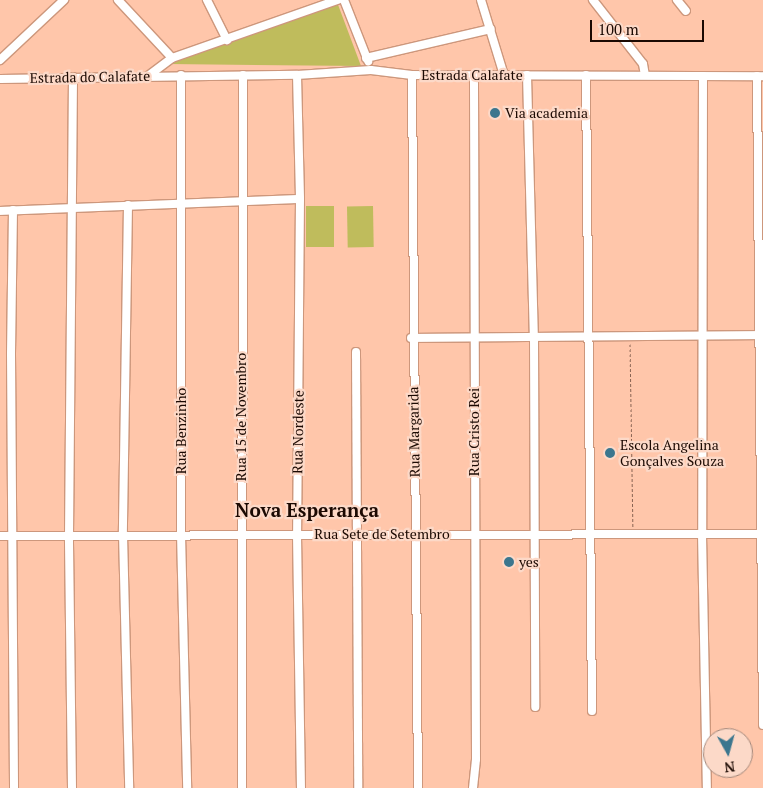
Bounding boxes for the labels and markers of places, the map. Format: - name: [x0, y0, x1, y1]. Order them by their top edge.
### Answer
- place label: Via academia: [505, 105, 588, 121]
- marker: Via academia: [489, 107, 501, 119]
- place label: Escola Angelina Gonçalves Souza: [620, 437, 724, 470]
- marker: Escola Angelina Gonçalves Souza: [604, 447, 616, 459]
- place label: yes: [519, 554, 539, 570]
- marker: yes: [503, 556, 515, 568]

